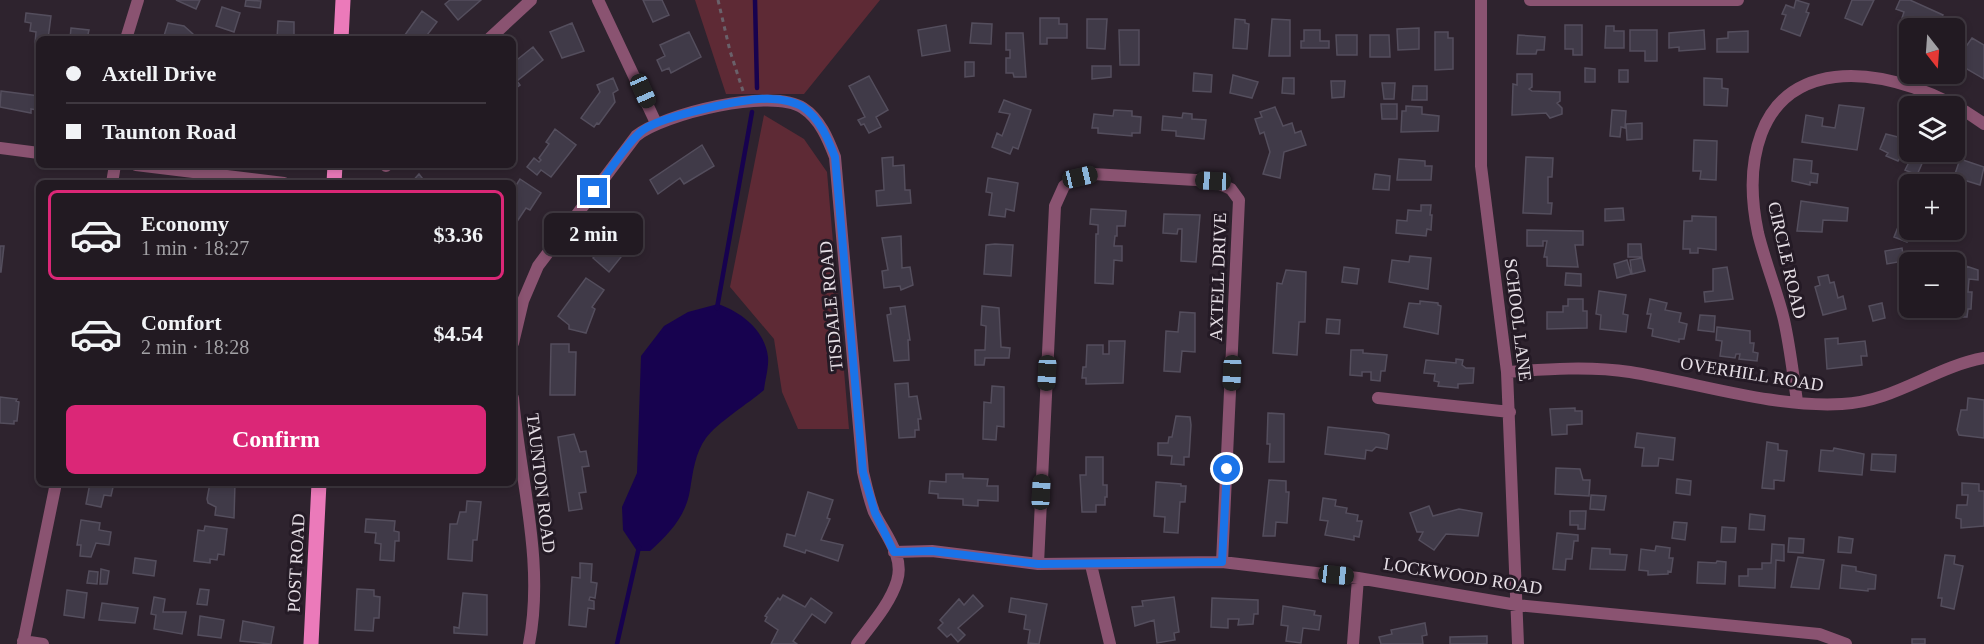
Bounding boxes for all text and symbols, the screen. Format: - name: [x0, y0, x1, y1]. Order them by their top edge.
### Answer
- north arrow: [1899, 18, 1965, 84]
- map controls: [1899, 18, 1965, 318]
- text: Axtell Drive: [102, 61, 216, 86]
- car: [627, 71, 659, 111]
- button: layers: [1899, 96, 1965, 162]
- text: Taunton Road: [102, 119, 236, 144]
- car: [1060, 164, 1100, 190]
- car: [1195, 171, 1231, 191]
- button: +: [1899, 174, 1965, 240]
- route end: [580, 178, 607, 205]
- street label: CIRCLE ROAD: [1764, 200, 1810, 320]
- icon: car: [69, 208, 123, 262]
- text: Economy: [141, 211, 229, 236]
- street label: AXTELL DRIVE: [1206, 212, 1230, 342]
- callout: 2 min: [544, 213, 644, 255]
- text: $3.36: [434, 222, 483, 247]
- text: 2 min: [569, 223, 618, 245]
- text: 1 min · 18:27: [141, 237, 249, 259]
- street label: TISDALE ROAD: [815, 240, 847, 372]
- button: −: [1899, 252, 1965, 318]
- street label: SCHOOL LANE: [1501, 257, 1535, 383]
- icon: car: [69, 307, 123, 361]
- text: Comfort: [141, 310, 222, 335]
- text: $4.54: [434, 321, 483, 346]
- text: 2 min · 18:28: [141, 336, 249, 358]
- street label: OVERHILL ROAD: [1679, 353, 1825, 395]
- car: [1037, 355, 1057, 391]
- car: [1222, 355, 1242, 391]
- button: Confirm: [66, 405, 486, 474]
- street label: TAUNTON ROAD: [522, 412, 560, 554]
- route start: [1213, 455, 1240, 482]
- car: [1031, 474, 1051, 510]
- street label: POST ROAD: [283, 513, 309, 613]
- street label: LOCKWOOD ROAD: [1382, 554, 1544, 598]
- car: [1317, 564, 1355, 586]

